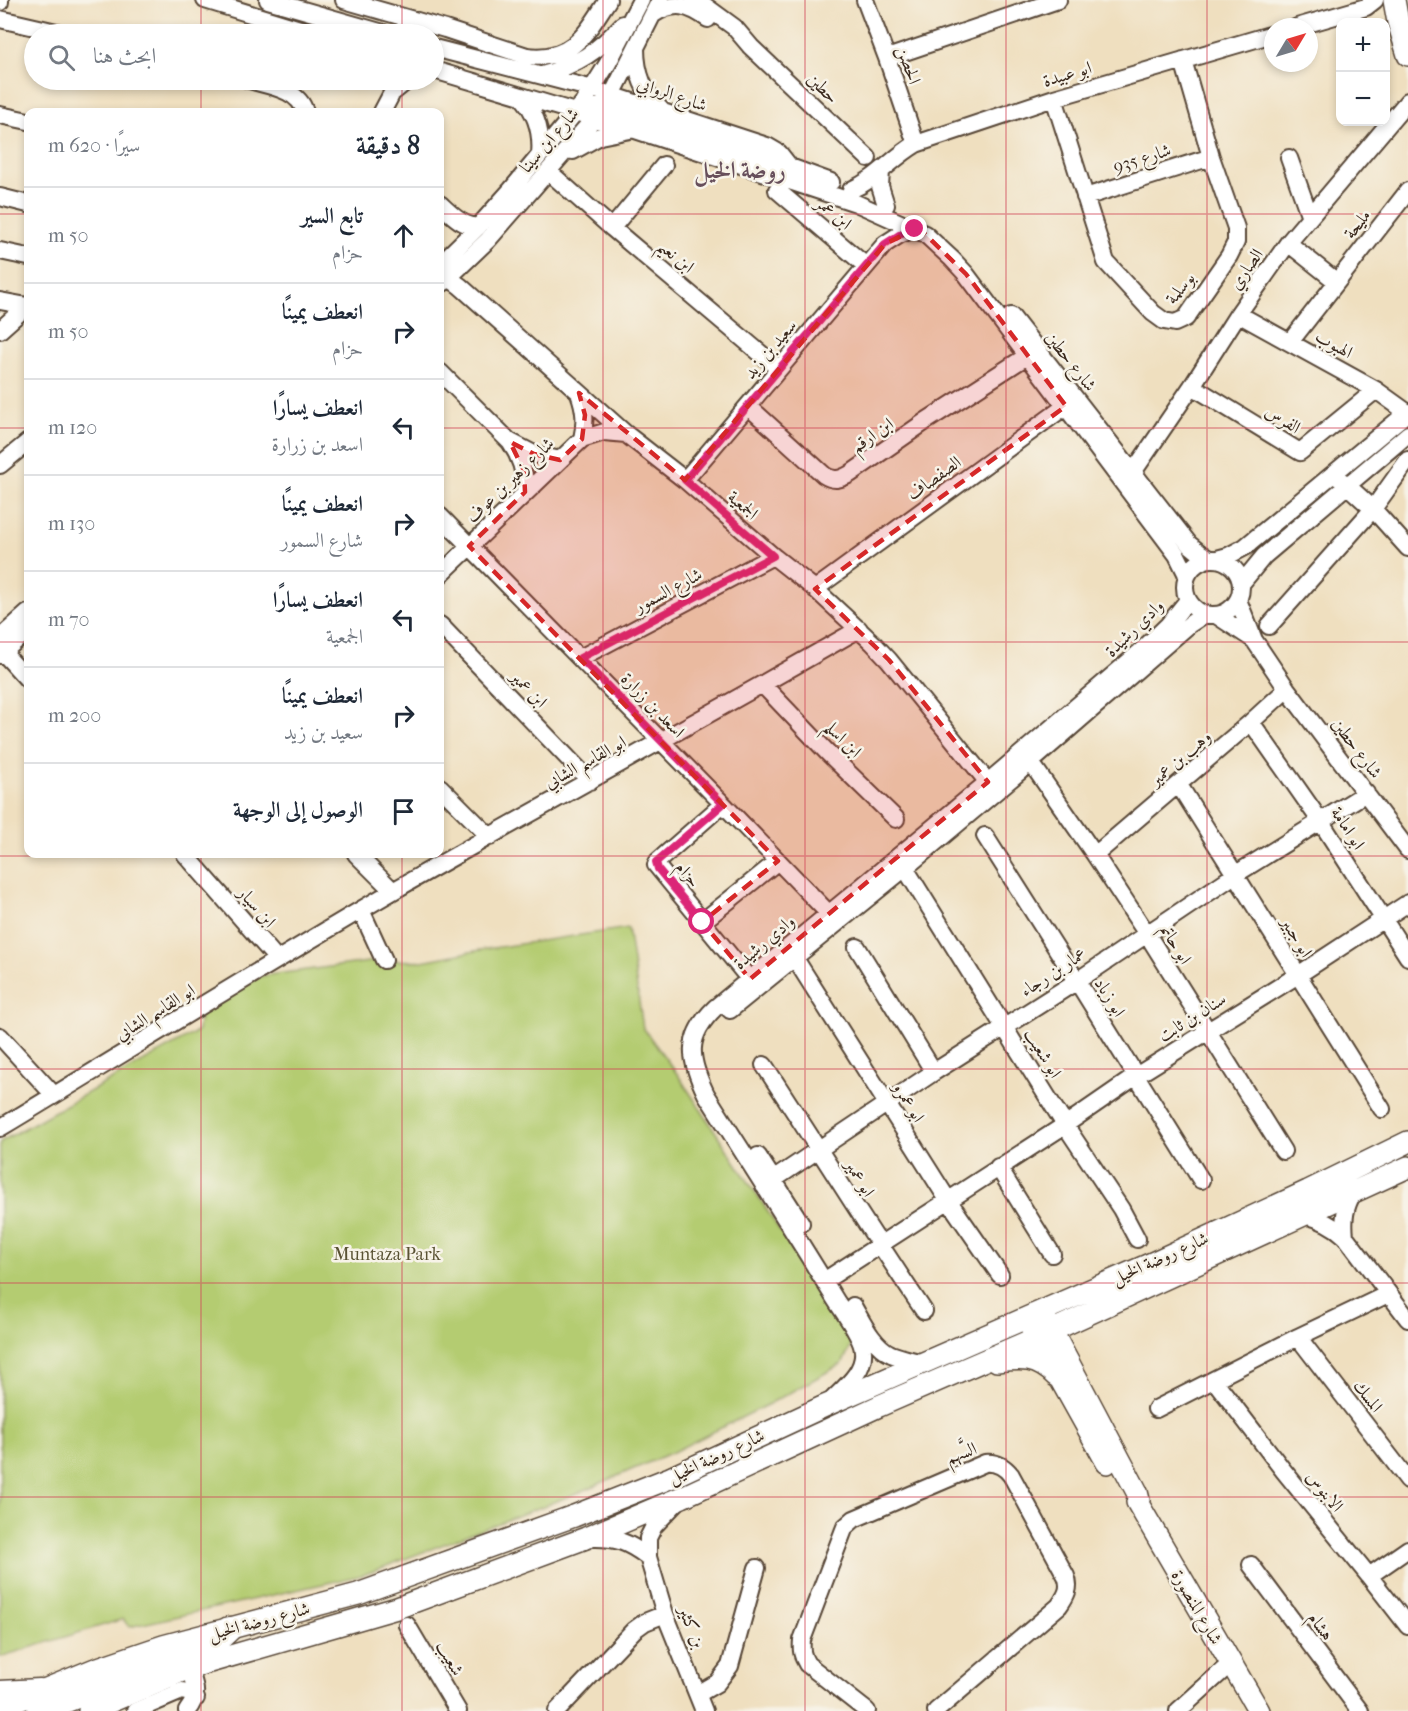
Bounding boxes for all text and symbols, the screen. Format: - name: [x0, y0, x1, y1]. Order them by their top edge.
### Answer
- north arrow: [1264, 18, 1318, 72]
- map controls: [1336, 18, 1390, 126]
- button: +: [1336, 18, 1390, 72]
- search box: [24, 24, 444, 90]
- icon: search: [45, 41, 78, 74]
- text: ابحث هنا: [93, 43, 156, 69]
- street label: الحصن: [891, 43, 925, 88]
- street label: ابو عبيدة: [1040, 57, 1094, 92]
- street label: حطين: [803, 69, 843, 108]
- button: −: [1336, 72, 1390, 126]
- street label: شارع الروابي: [633, 73, 710, 120]
- street label: شارع ابن سينا: [515, 103, 586, 180]
- text: 8 دقيقة: [356, 130, 420, 161]
- text: سيرًا · 620 m: [48, 134, 140, 157]
- street label: شارع 935: [1111, 139, 1175, 181]
- district label: روضة الخيل: [694, 156, 786, 187]
- street label: ابن عمر: [809, 191, 856, 235]
- text: تابع السير: [301, 203, 363, 229]
- street label: مليحة: [1339, 205, 1375, 243]
- route end: [901, 215, 927, 241]
- icon: ahead: [387, 219, 420, 252]
- text: 50 m: [48, 224, 89, 247]
- street label: ابن نعيم: [649, 235, 698, 283]
- text: حزام: [332, 241, 363, 264]
- street label: الصاري: [1225, 245, 1271, 296]
- street label: بوسلمة: [1161, 268, 1200, 309]
- text: انعطف يمينًا: [282, 299, 363, 325]
- icon: right: [387, 315, 420, 348]
- street label: سعيد بن زيد: [739, 315, 801, 383]
- text: 50 m: [48, 320, 89, 343]
- street label: الهبوب: [1311, 326, 1356, 363]
- street label: شارع حطين: [1037, 327, 1101, 398]
- text: حزام: [332, 337, 363, 360]
- text: انعطف يسارًا: [273, 395, 363, 421]
- street label: الفرس: [1261, 400, 1304, 439]
- icon: left: [387, 411, 420, 444]
- street label: ابن ارقم: [847, 413, 901, 462]
- text: 120 m: [48, 416, 97, 439]
- text: اسعد بن زرارة: [271, 433, 363, 456]
- street label: شارع زهير بن عوف: [462, 433, 561, 530]
- street label: الصفصاف: [903, 452, 965, 505]
- street label: الجمعية: [723, 487, 762, 524]
- text: انعطف يمينًا: [282, 491, 363, 517]
- icon: right: [387, 507, 420, 540]
- text: 130 m: [48, 512, 95, 535]
- text: شارع السمور: [281, 529, 363, 552]
- street label: شارع السمور: [629, 564, 708, 622]
- text: انعطف يسارًا: [273, 587, 363, 613]
- street label: وادي رشيدة: [1101, 595, 1171, 664]
- icon: left: [387, 603, 420, 636]
- text: 70 m: [48, 608, 90, 631]
- text: الجمعية: [326, 625, 363, 648]
- street label: ابن عمير: [504, 665, 551, 712]
- street label: اسعد بن زرارة: [616, 668, 689, 742]
- text: انعطف يمينًا: [282, 683, 363, 709]
- icon: right: [387, 699, 420, 732]
- text: 200 m: [48, 704, 101, 727]
- street label: شارع حطين: [1324, 714, 1386, 785]
- street label: ابن اسلم: [815, 716, 866, 767]
- text: سعيد بن زيد: [284, 721, 363, 744]
- street label: وهب بن عمير: [1144, 726, 1216, 793]
- street label: ابو القاسم الشابي: [541, 731, 633, 800]
- icon: arrive: [387, 795, 420, 828]
- text: الوصول إلى الوجهة: [233, 797, 363, 823]
- street label: ابو امامة: [1326, 803, 1369, 853]
- street label: حزام: [667, 857, 705, 895]
- street label: ابن سيار: [232, 881, 280, 932]
- route start: [688, 908, 714, 934]
- street label: وادي رشيدة: [729, 911, 802, 977]
- street label: ابو جبير: [1275, 912, 1317, 961]
- street label: ابو حاتم: [1151, 920, 1196, 971]
- street label: عمار بن رجاء: [1016, 943, 1090, 1001]
- street label: ابو زياد: [1089, 974, 1130, 1021]
- street label: ابو القاسم الشابي: [111, 980, 203, 1051]
- street label: سنان بن ثابت: [1154, 988, 1230, 1046]
- street label: ابو شعيب: [1018, 1025, 1066, 1083]
- street label: ابو عمرو: [886, 1077, 929, 1127]
- street label: ابو عمير: [839, 1154, 879, 1201]
- street label: شارع روضة الخيل: [1108, 1228, 1214, 1293]
- park label: Muntaza Park: [333, 1244, 441, 1265]
- street label: المسك: [1348, 1376, 1387, 1417]
- street label: شارع روضة الخيل: [665, 1425, 769, 1492]
- street label: السَّهم: [941, 1433, 982, 1475]
- street label: الابنوس: [1302, 1466, 1348, 1516]
- street label: شارع المنصورة: [1163, 1566, 1226, 1650]
- street label: شارع روضة الخيل: [206, 1598, 313, 1649]
- street label: بن كثير: [673, 1601, 710, 1652]
- street label: هشام: [1299, 1608, 1338, 1648]
- street label: شعيب: [430, 1637, 468, 1680]

